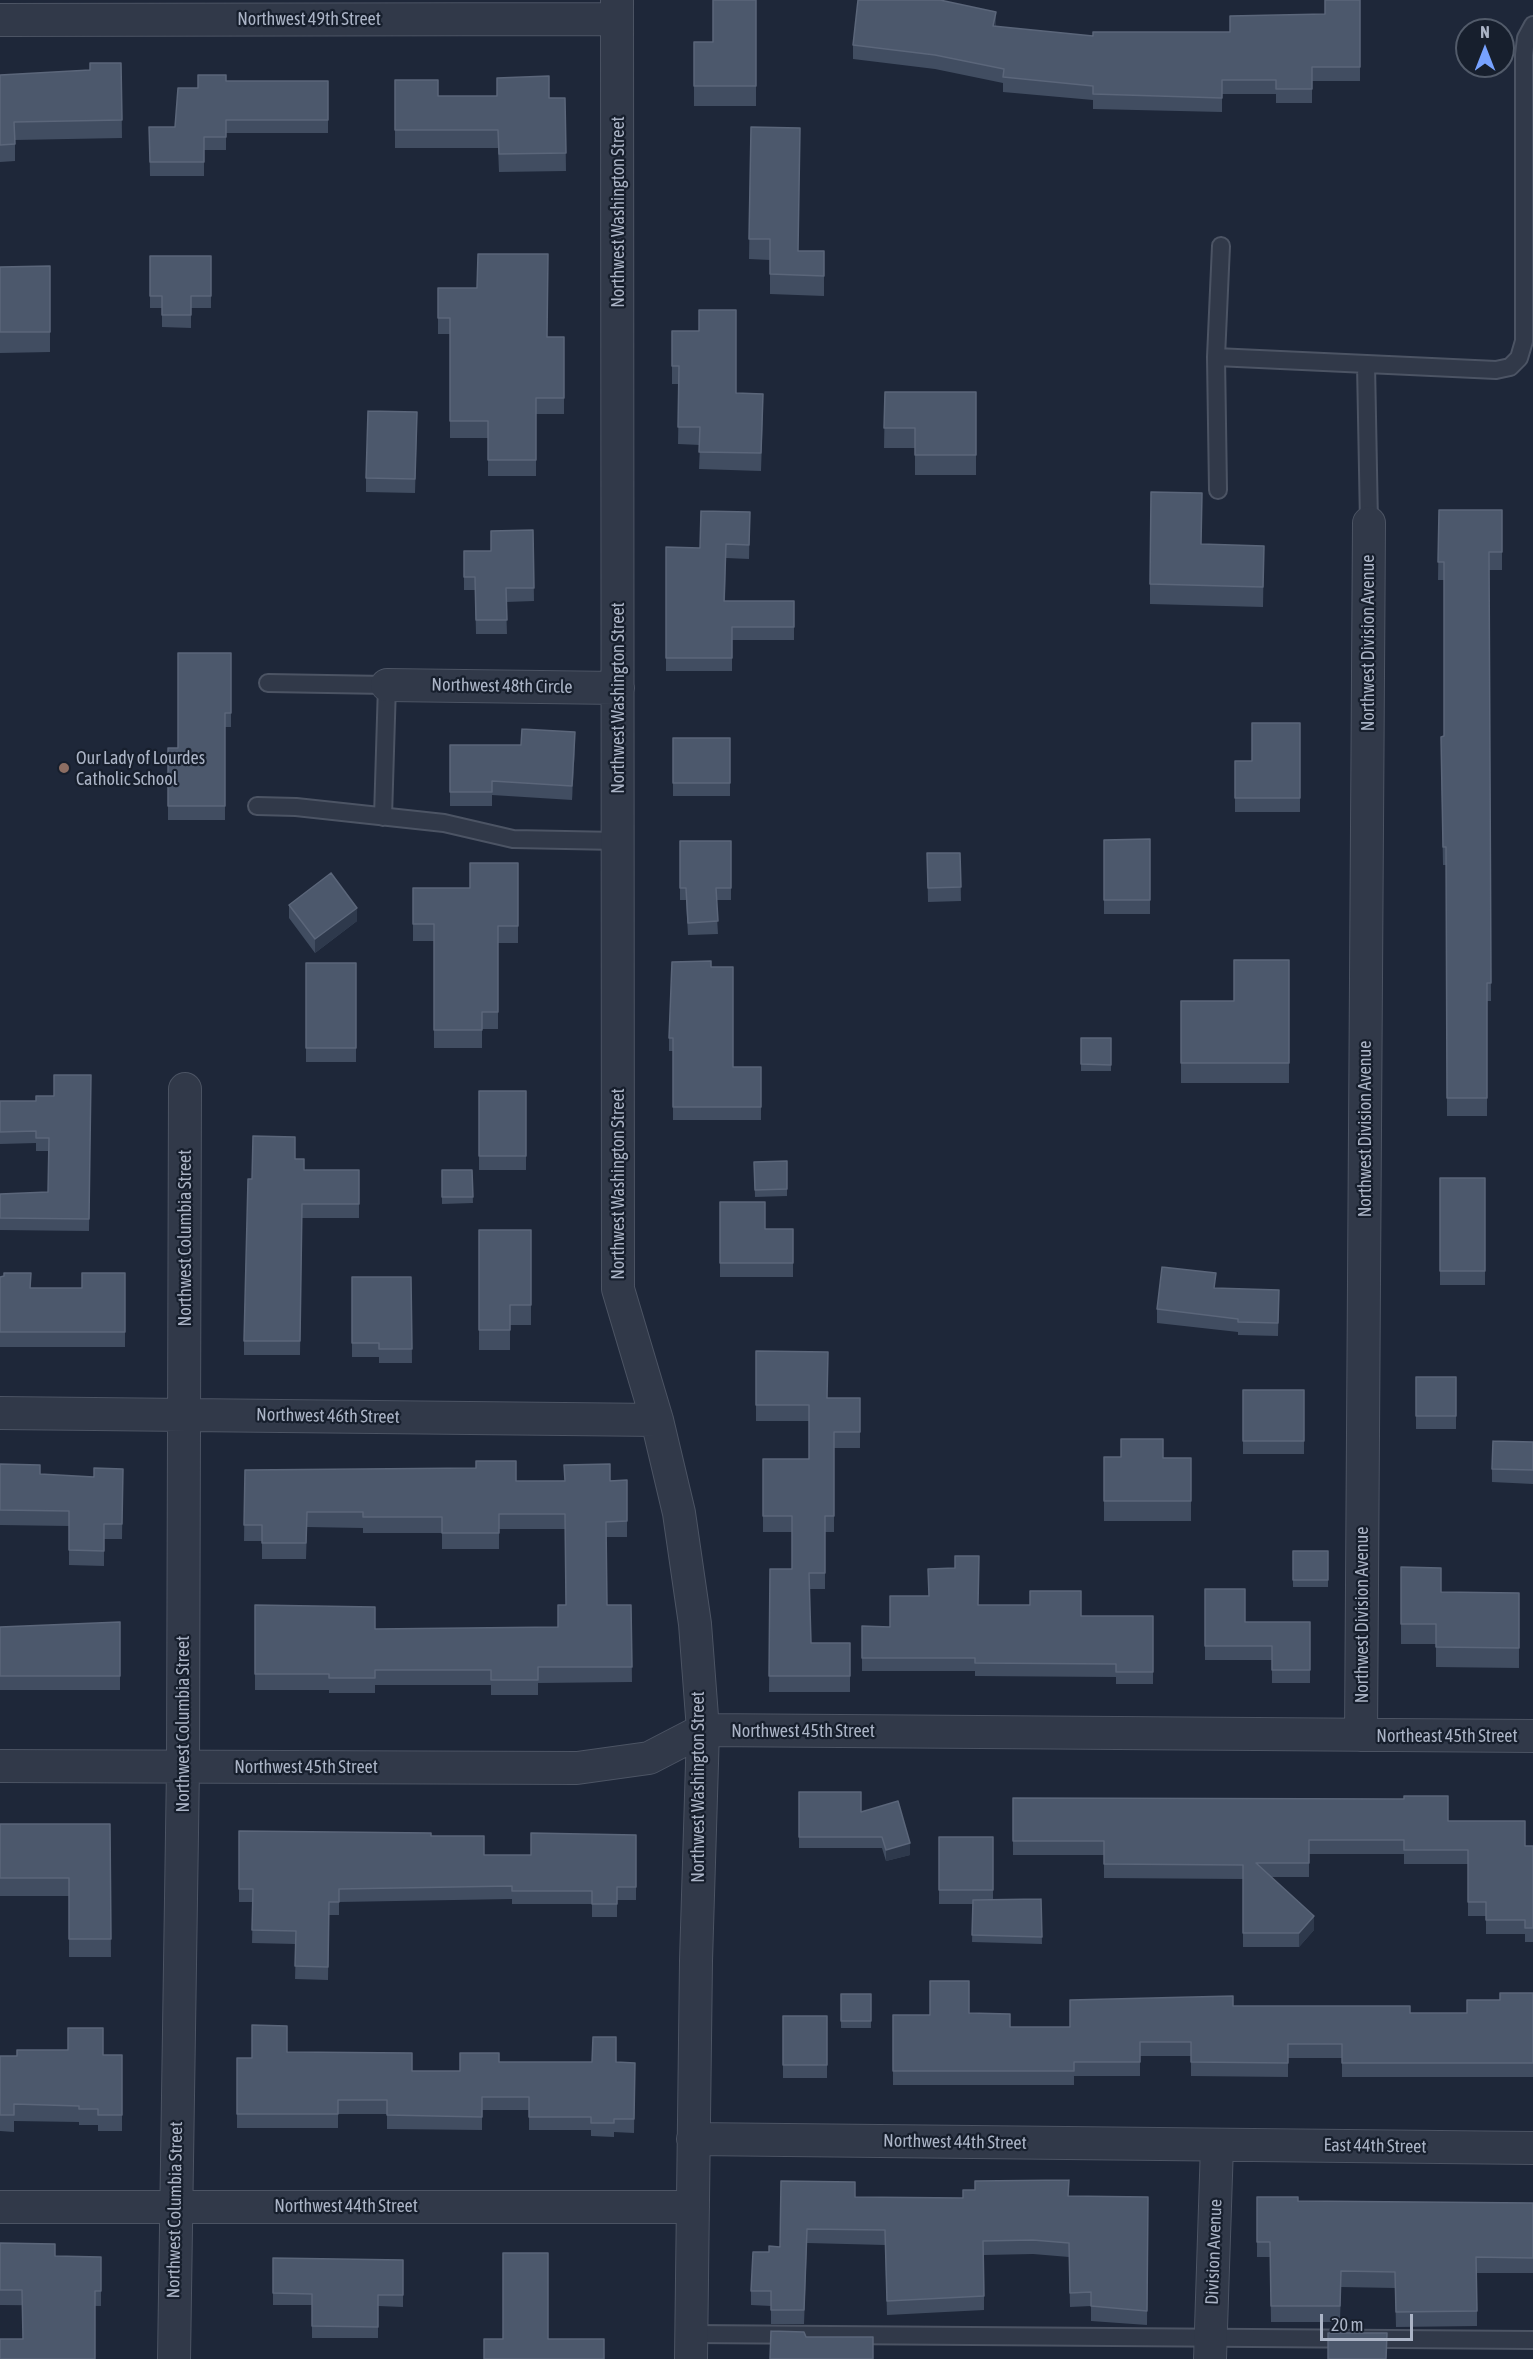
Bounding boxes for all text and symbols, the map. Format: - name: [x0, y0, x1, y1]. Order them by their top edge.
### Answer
- street label: Northwest 49th Street: [237, 8, 381, 30]
- north arrow: [1455, 18, 1515, 78]
- text: N: [1480, 23, 1490, 41]
- street label: Northwest Washington Street: [607, 116, 629, 308]
- street label: Northwest Division Avenue: [1357, 555, 1379, 731]
- street label: Northwest Washington Street: [607, 602, 629, 794]
- street label: Northwest 48th Circle: [431, 674, 573, 698]
- place label: Our Lady of Lourdes Catholic School: [76, 747, 205, 789]
- marker: Our Lady of Lourdes Catholic School: [57, 761, 71, 775]
- street label: Northwest Division Avenue: [1354, 1041, 1376, 1217]
- street label: Northwest Washington Street: [607, 1088, 629, 1280]
- street label: Northwest Columbia Street: [174, 1150, 196, 1326]
- street label: Northwest 46th Street: [256, 1404, 400, 1428]
- street label: Northwest Division Avenue: [1351, 1527, 1373, 1703]
- street label: Northwest Columbia Street: [172, 1636, 194, 1812]
- street label: Northwest Washington Street: [687, 1691, 709, 1883]
- street label: Northwest 45th Street: [731, 1720, 875, 1742]
- street label: Northeast 45th Street: [1376, 1725, 1518, 1747]
- street label: Northwest 45th Street: [234, 1756, 378, 1778]
- street label: Northwest Columbia Street: [163, 2121, 187, 2299]
- street label: Northwest 44th Street: [883, 2130, 1027, 2154]
- street label: East 44th Street: [1323, 2134, 1427, 2158]
- street label: Northwest 44th Street: [274, 2195, 418, 2217]
- street label: Division Avenue: [1201, 2199, 1227, 2305]
- scale bar: [1323, 2302, 1416, 2340]
- text: 20 m: [1331, 2314, 1363, 2335]

